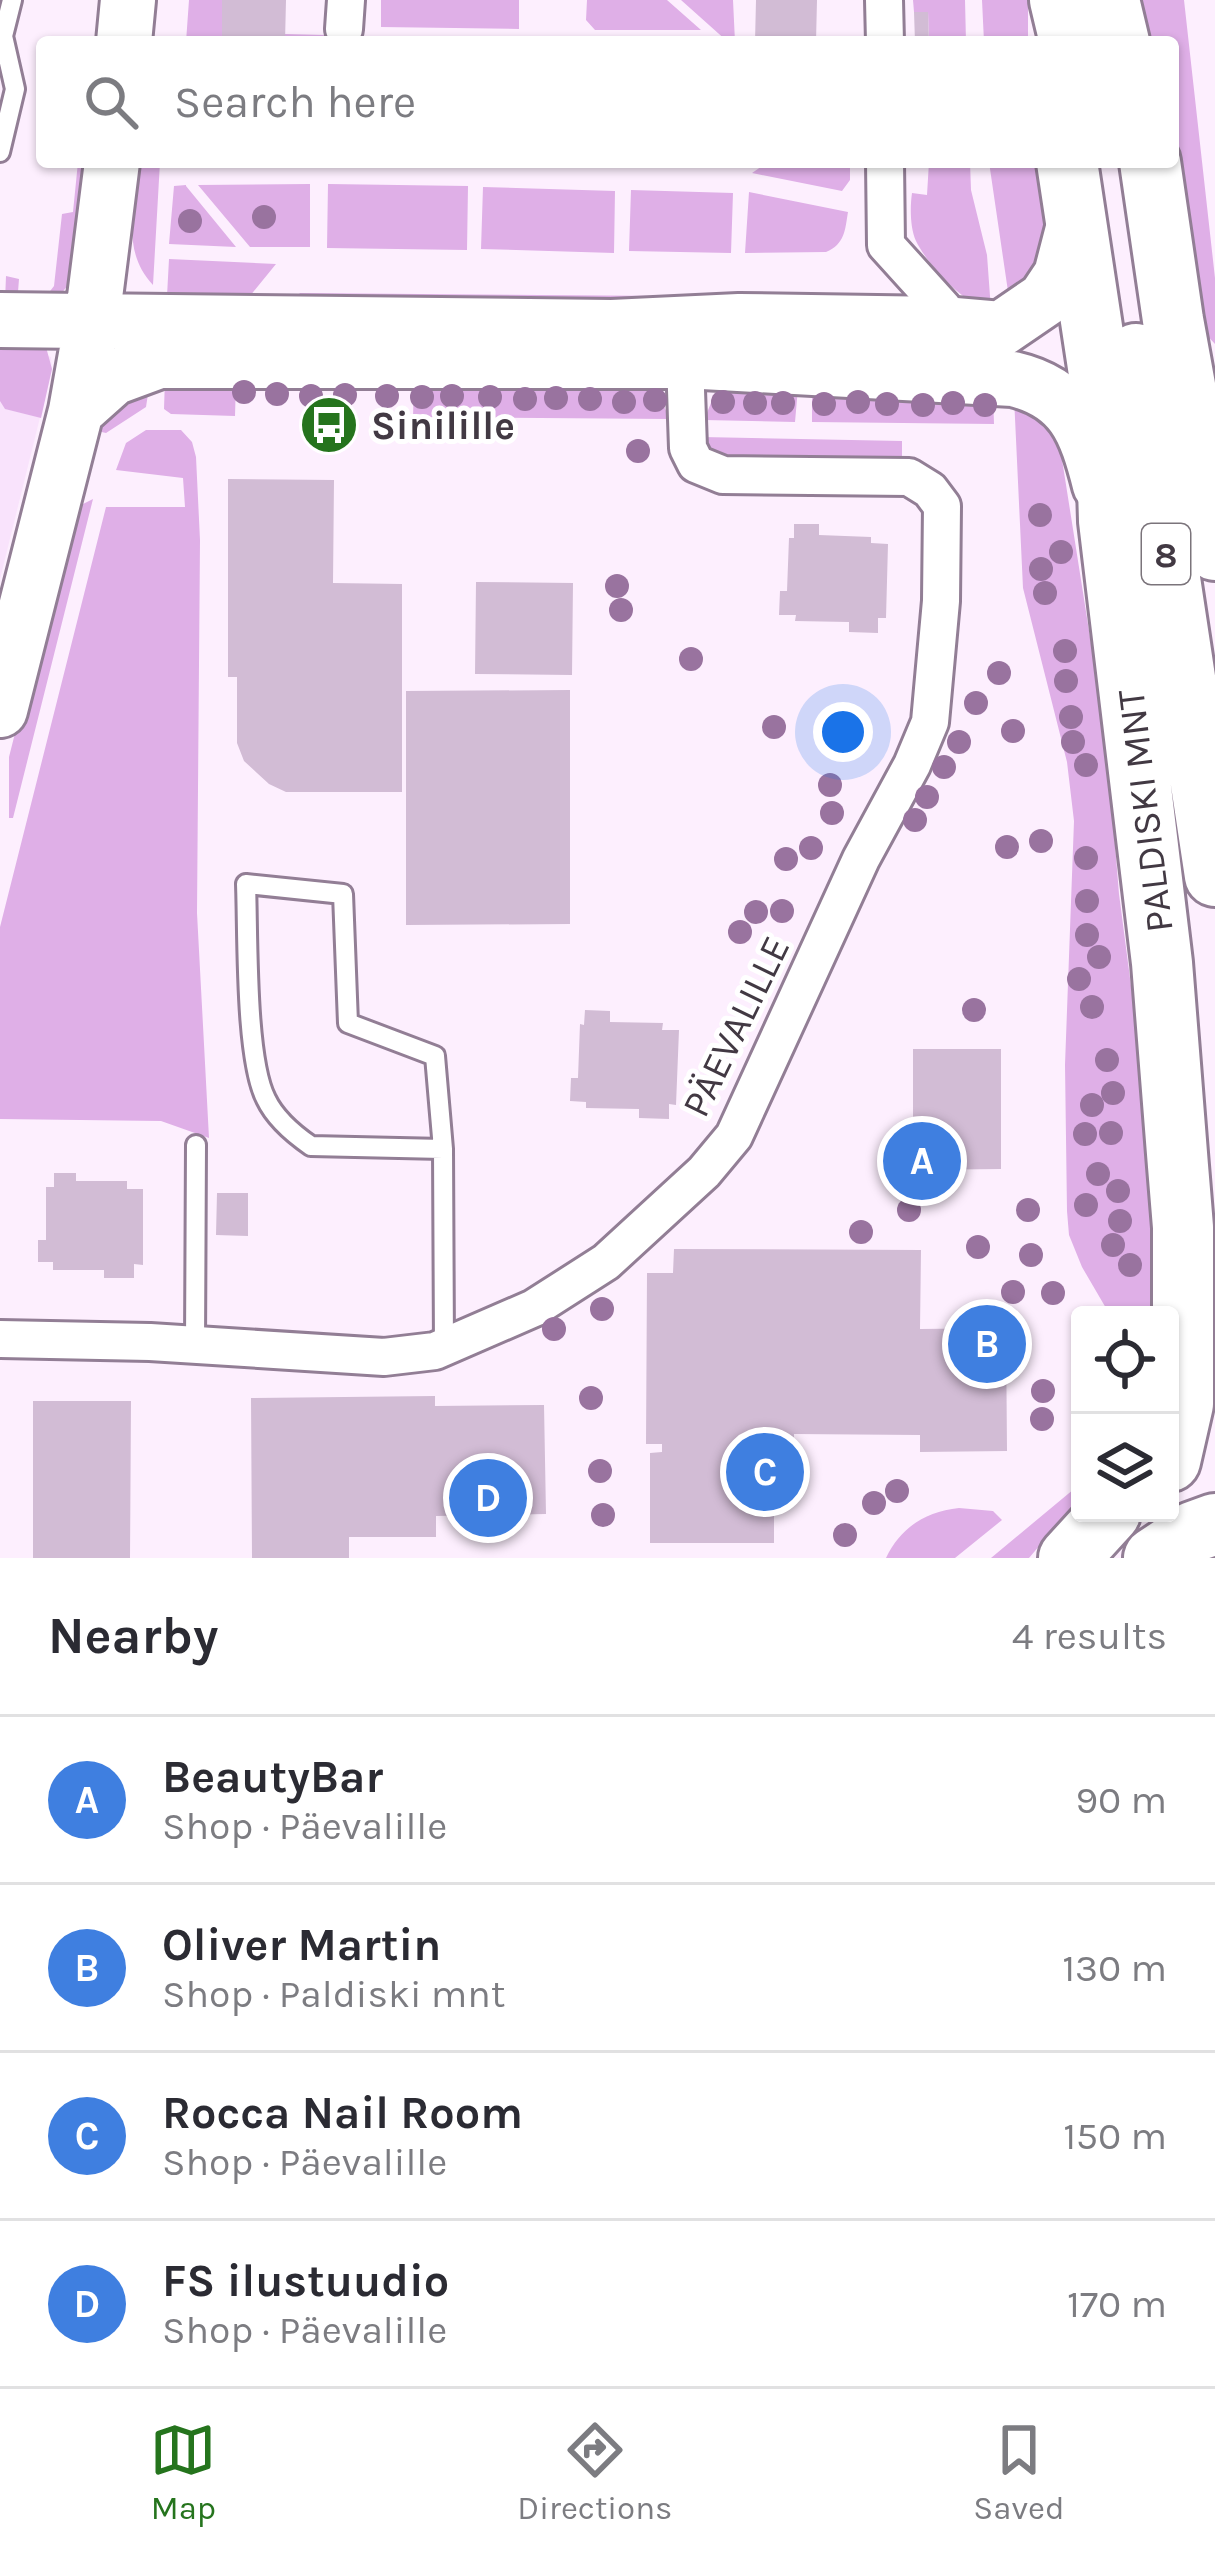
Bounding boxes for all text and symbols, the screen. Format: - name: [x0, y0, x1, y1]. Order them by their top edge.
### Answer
- search box: [36, 36, 1179, 168]
- icon: search: [78, 69, 144, 135]
- text: Search here: [174, 76, 416, 128]
- bus stop icon: Sinilille: [298, 394, 360, 456]
- place label: Sinilille: [371, 403, 515, 449]
- road number: 8: [1142, 524, 1190, 584]
- street label: PALDISKI MNT: [1107, 686, 1183, 935]
- your location: [813, 702, 873, 762]
- street label: PÄEVALILLE: [672, 929, 799, 1124]
- pin: A: [883, 1116, 961, 1206]
- pin: B: [948, 1299, 1026, 1389]
- map controls: [1071, 1306, 1179, 1522]
- button: locate: [1071, 1306, 1179, 1414]
- button: layers: [1071, 1414, 1179, 1522]
- pin: C: [726, 1427, 804, 1517]
- pin: D: [449, 1453, 527, 1543]
- text: Nearby: [48, 1606, 218, 1666]
- text: 4 results: [1012, 1613, 1167, 1659]
- text: BeautyBar: [162, 1751, 383, 1803]
- text: A: [75, 1777, 99, 1823]
- text: 90 m: [1075, 1777, 1167, 1823]
- text: Shop · Päevalille: [162, 1803, 447, 1849]
- text: Oliver Martin: [162, 1919, 441, 1971]
- text: B: [74, 1945, 100, 1991]
- text: 130 m: [1062, 1945, 1167, 1991]
- text: Shop · Paldiski mnt: [162, 1971, 505, 2017]
- text: Rocca Nail Room: [162, 2087, 523, 2139]
- text: C: [75, 2113, 99, 2159]
- text: 150 m: [1063, 2113, 1167, 2159]
- text: Shop · Päevalille: [162, 2139, 447, 2185]
- text: FS ilustuudio: [162, 2255, 449, 2307]
- text: D: [74, 2281, 100, 2327]
- text: 170 m: [1067, 2281, 1167, 2327]
- text: Shop · Päevalille: [162, 2307, 447, 2353]
- tab: Map: [150, 2417, 216, 2527]
- tab: Directions: [517, 2417, 672, 2527]
- tab: Saved: [973, 2417, 1065, 2527]

